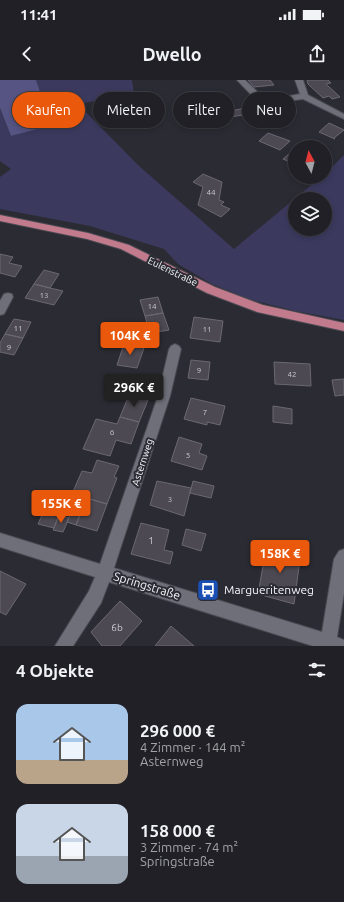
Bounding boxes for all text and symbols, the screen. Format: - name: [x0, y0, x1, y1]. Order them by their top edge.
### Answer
- text: 11:41: [20, 6, 58, 23]
- icon: back: [16, 43, 38, 65]
- icon: share: [306, 43, 328, 65]
- text: Dwello: [142, 44, 202, 64]
- chip: Kaufen: [12, 92, 85, 128]
- chip: Mieten: [93, 92, 165, 128]
- chip: Filter: [173, 92, 234, 128]
- chip: Neu: [242, 92, 296, 128]
- north arrow: [288, 140, 332, 184]
- map controls: [288, 140, 332, 236]
- house number: 44: [206, 188, 216, 197]
- button: layers: [288, 192, 332, 236]
- street label: Eulenstraße: [146, 255, 199, 288]
- house number: 13: [39, 291, 49, 300]
- house number: 14: [147, 302, 157, 311]
- pin: 104K €: [97, 322, 163, 356]
- house number: 11: [13, 324, 23, 333]
- house number: 11: [202, 325, 212, 334]
- text: 104K €: [109, 328, 151, 342]
- house number: 9: [7, 343, 11, 352]
- house number: 9: [197, 366, 201, 375]
- house number: 42: [287, 370, 297, 379]
- pin: 296K €: [101, 374, 167, 408]
- text: 296K €: [113, 380, 155, 394]
- house number: 7: [203, 408, 207, 417]
- house number: 6: [110, 428, 115, 437]
- street label: Asternweg: [130, 437, 155, 487]
- house number: 5: [186, 451, 190, 460]
- pin: 155K €: [28, 490, 94, 524]
- house number: 3: [168, 495, 172, 504]
- text: 155K €: [40, 496, 82, 510]
- house number: 1: [148, 535, 154, 546]
- pin: 158K €: [247, 540, 313, 574]
- text: 158K €: [259, 546, 301, 560]
- street label: Springstraße: [112, 569, 182, 602]
- bus stop icon: Margueritenweg: [195, 577, 221, 603]
- place label: Margueritenweg: [224, 583, 314, 596]
- house number: 6b: [111, 622, 123, 633]
- icon: filters: [306, 659, 328, 681]
- text: 4 Objekte: [16, 661, 94, 680]
- icon: home: [48, 720, 96, 768]
- text: 296 000 €: [140, 721, 215, 740]
- text: 4 Zimmer · 144 m²: [140, 740, 246, 754]
- text: Asternweg: [140, 754, 204, 768]
- icon: home: [48, 820, 96, 868]
- text: 158 000 €: [140, 821, 215, 840]
- text: 3 Zimmer · 74 m²: [140, 840, 238, 854]
- text: Springstraße: [140, 854, 215, 868]

